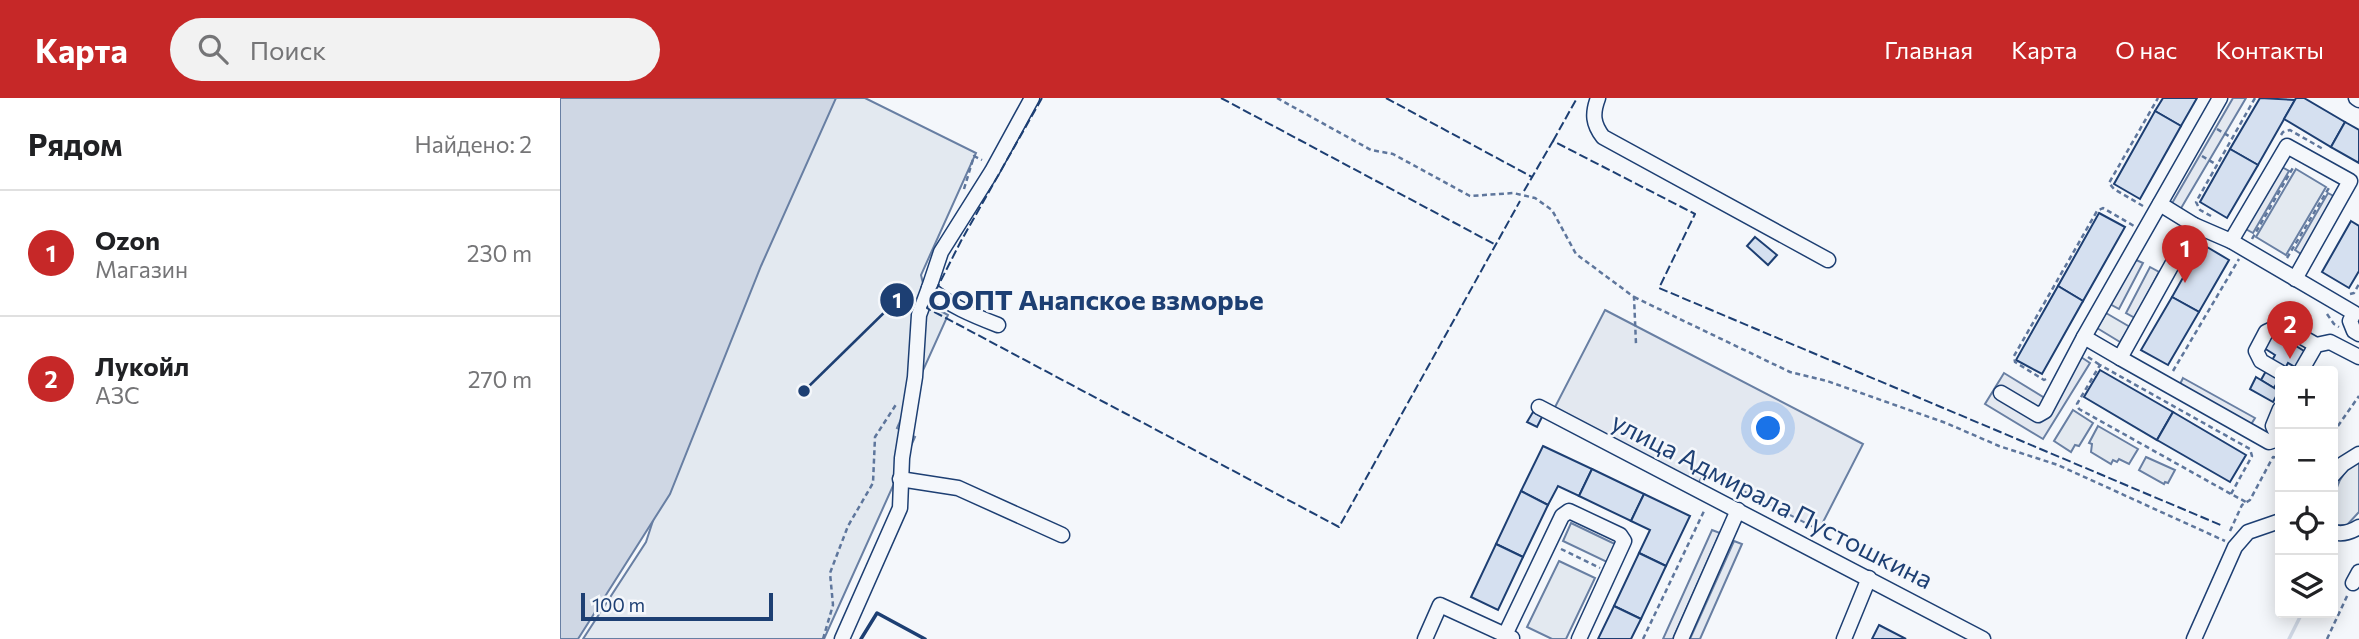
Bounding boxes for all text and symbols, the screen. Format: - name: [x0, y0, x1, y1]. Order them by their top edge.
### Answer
- search box: [170, 18, 660, 81]
- text: Карта: [35, 29, 128, 70]
- icon: search: [194, 30, 232, 68]
- text: Поиск: [250, 34, 326, 65]
- text: Главная: [1884, 35, 1973, 64]
- text: Карта: [2011, 35, 2077, 64]
- text: О нас: [2115, 35, 2177, 64]
- text: Контакты: [2215, 35, 2324, 64]
- text: Рядом: [28, 125, 122, 162]
- text: Найдено: 2: [415, 130, 532, 158]
- text: Ozon: [95, 224, 160, 255]
- pin: 1: [2162, 225, 2208, 283]
- text: 1: [46, 239, 56, 267]
- text: 230 m: [467, 239, 532, 267]
- text: Магазин: [95, 255, 188, 283]
- callout: ООПТ Анапское взморье: [879, 276, 1277, 325]
- text: ООПТ Анапское взморье: [928, 282, 1264, 316]
- text: 1: [892, 287, 902, 312]
- pin: 2: [2267, 301, 2313, 359]
- text: Лукойл: [95, 350, 189, 381]
- text: 2: [44, 365, 58, 393]
- text: 270 m: [468, 365, 532, 393]
- map controls: [2275, 366, 2338, 618]
- button: +: [2275, 366, 2338, 429]
- text: АЗС: [95, 381, 140, 409]
- street label: улица Адмирала Пустошкина: [1607, 405, 1938, 594]
- your location: [1751, 411, 1785, 445]
- button: −: [2275, 429, 2338, 492]
- button: locate: [2275, 492, 2338, 555]
- button: layers: [2275, 555, 2338, 618]
- scale bar: [581, 590, 774, 622]
- text: 100 m: [592, 593, 645, 616]

